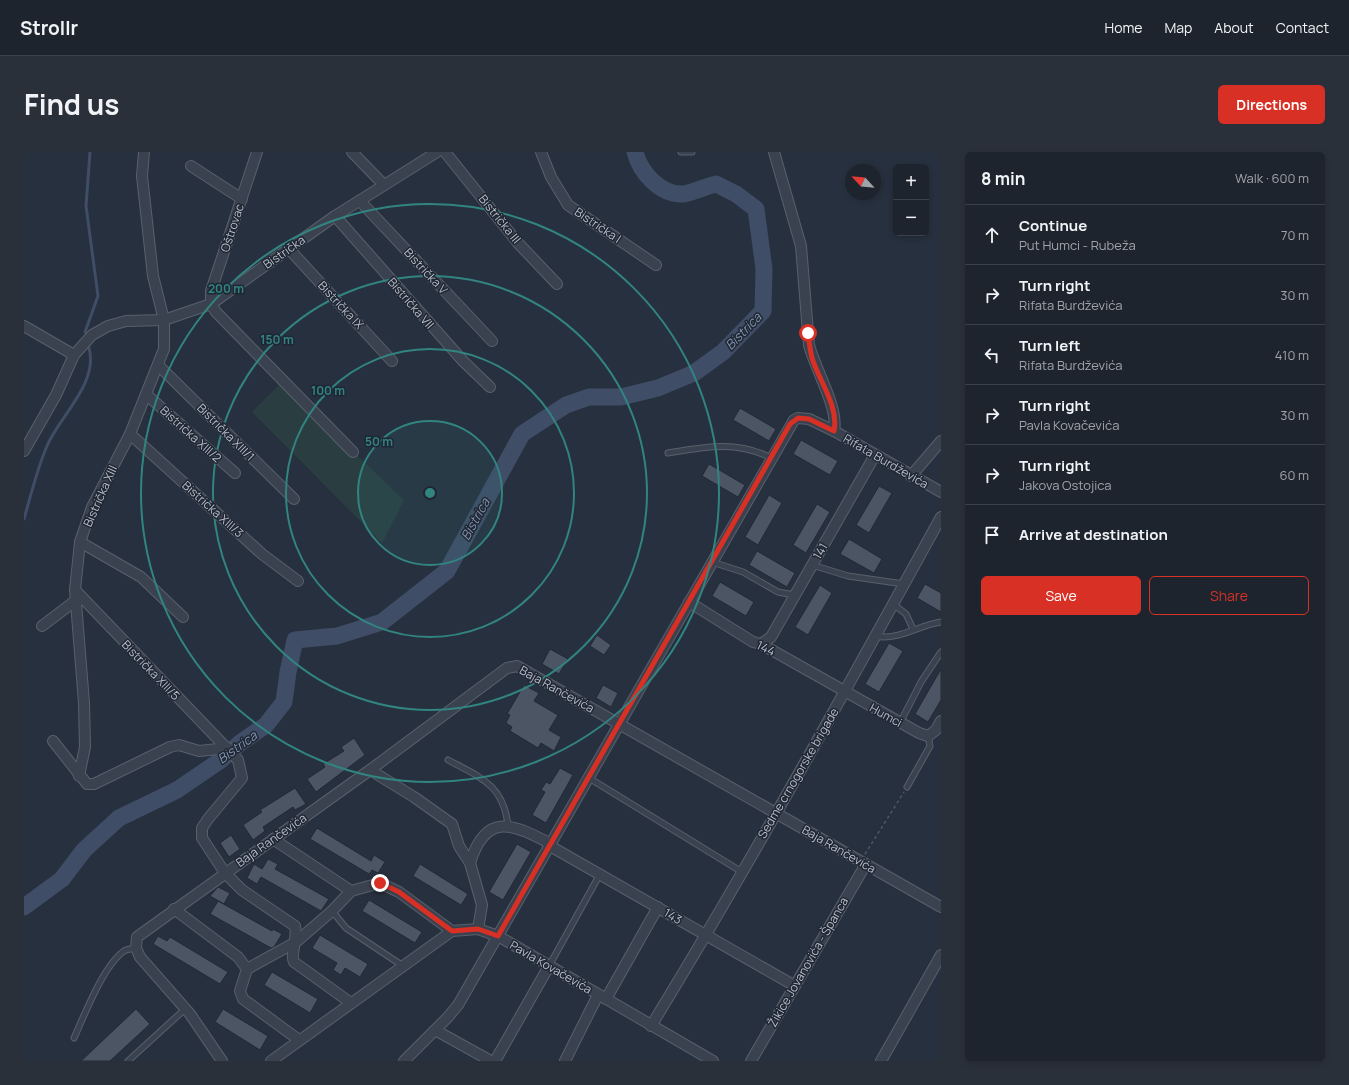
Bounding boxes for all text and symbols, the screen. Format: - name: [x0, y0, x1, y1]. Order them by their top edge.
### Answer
- text: Strollr: [20, 15, 78, 41]
- text: Home: [1105, 18, 1142, 37]
- text: Map: [1164, 18, 1192, 37]
- text: About: [1214, 18, 1254, 37]
- text: Contact: [1276, 18, 1329, 37]
- text: Find us: [24, 85, 119, 123]
- button: Directions: [1218, 85, 1325, 124]
- north arrow: [845, 164, 881, 200]
- map controls: [893, 164, 929, 236]
- button: +: [893, 164, 929, 200]
- text: 8 min: [981, 167, 1026, 190]
- text: Walk · 600 m: [1235, 169, 1309, 187]
- street label: Bistrička III: [475, 191, 525, 247]
- button: −: [893, 200, 929, 236]
- street label: Oštrovac: [216, 201, 248, 254]
- street label: Bistrička I: [571, 203, 625, 247]
- text: Continue: [1019, 215, 1087, 236]
- icon: ahead: [981, 224, 1003, 246]
- text: 70 m: [1281, 226, 1309, 244]
- street label: Bistrička: [260, 231, 308, 273]
- text: Put Humci - Rubeža: [1019, 236, 1136, 254]
- street label: Bistrička V: [400, 244, 452, 298]
- street label: Bistrička VII: [384, 274, 438, 332]
- text: Turn right: [1019, 275, 1090, 296]
- street label: Bistrička IX: [314, 277, 368, 333]
- text: 200 m: [208, 280, 244, 297]
- icon: right: [981, 284, 1003, 306]
- text: 30 m: [1280, 286, 1309, 304]
- text: Rifata Burdževića: [1019, 296, 1123, 314]
- water label: Bistrica: [721, 308, 766, 353]
- route start: [799, 324, 817, 342]
- text: 150 m: [260, 331, 294, 348]
- text: Turn left: [1019, 335, 1081, 356]
- icon: left: [981, 344, 1003, 366]
- text: 410 m: [1275, 346, 1309, 364]
- text: Rifata Burdževića: [1019, 356, 1123, 374]
- text: 100 m: [311, 382, 345, 399]
- text: Turn right: [1019, 395, 1090, 416]
- street label: Bistrička XIII/1: [193, 399, 259, 465]
- street label: Bistrička XIII/2: [157, 402, 225, 466]
- icon: right: [981, 404, 1003, 426]
- text: 30 m: [1280, 406, 1309, 424]
- text: Pavla Kovačevića: [1019, 416, 1119, 434]
- street label: Rifata Burdževića: [840, 430, 932, 492]
- text: 50 m: [365, 433, 393, 450]
- text: Turn right: [1019, 455, 1090, 476]
- street label: Bistrička XIII: [79, 463, 121, 529]
- icon: right: [981, 464, 1003, 486]
- text: 60 m: [1279, 466, 1309, 484]
- text: Jakova Ostojica: [1019, 476, 1112, 494]
- street label: Bistrička XIII/3: [179, 477, 247, 541]
- centre of rings: [423, 486, 437, 500]
- water label: Bistrica: [456, 494, 494, 543]
- icon: arrive: [981, 524, 1003, 546]
- text: Arrive at destination: [1019, 524, 1168, 545]
- street label: 141: [809, 540, 831, 562]
- button: Save: [981, 576, 1141, 615]
- button: Share: [1149, 576, 1309, 615]
- street label: Bistrička XIII/5: [118, 636, 184, 704]
- street label: 144: [754, 636, 778, 660]
- street label: Baja Rančevića: [517, 661, 597, 717]
- street label: Humci: [867, 699, 905, 731]
- street label: Sedme crnogorske brigade: [754, 705, 842, 841]
- water label: Bistrica: [213, 726, 261, 768]
- street label: Baja Rančevića: [232, 809, 310, 871]
- street label: Baja Rančevića: [799, 821, 879, 877]
- route end: [371, 874, 389, 892]
- street label: Žikice Jovanovića - Španca: [764, 894, 852, 1030]
- street label: 143: [661, 904, 685, 928]
- street label: Pavla Kovačevića: [507, 936, 595, 998]

